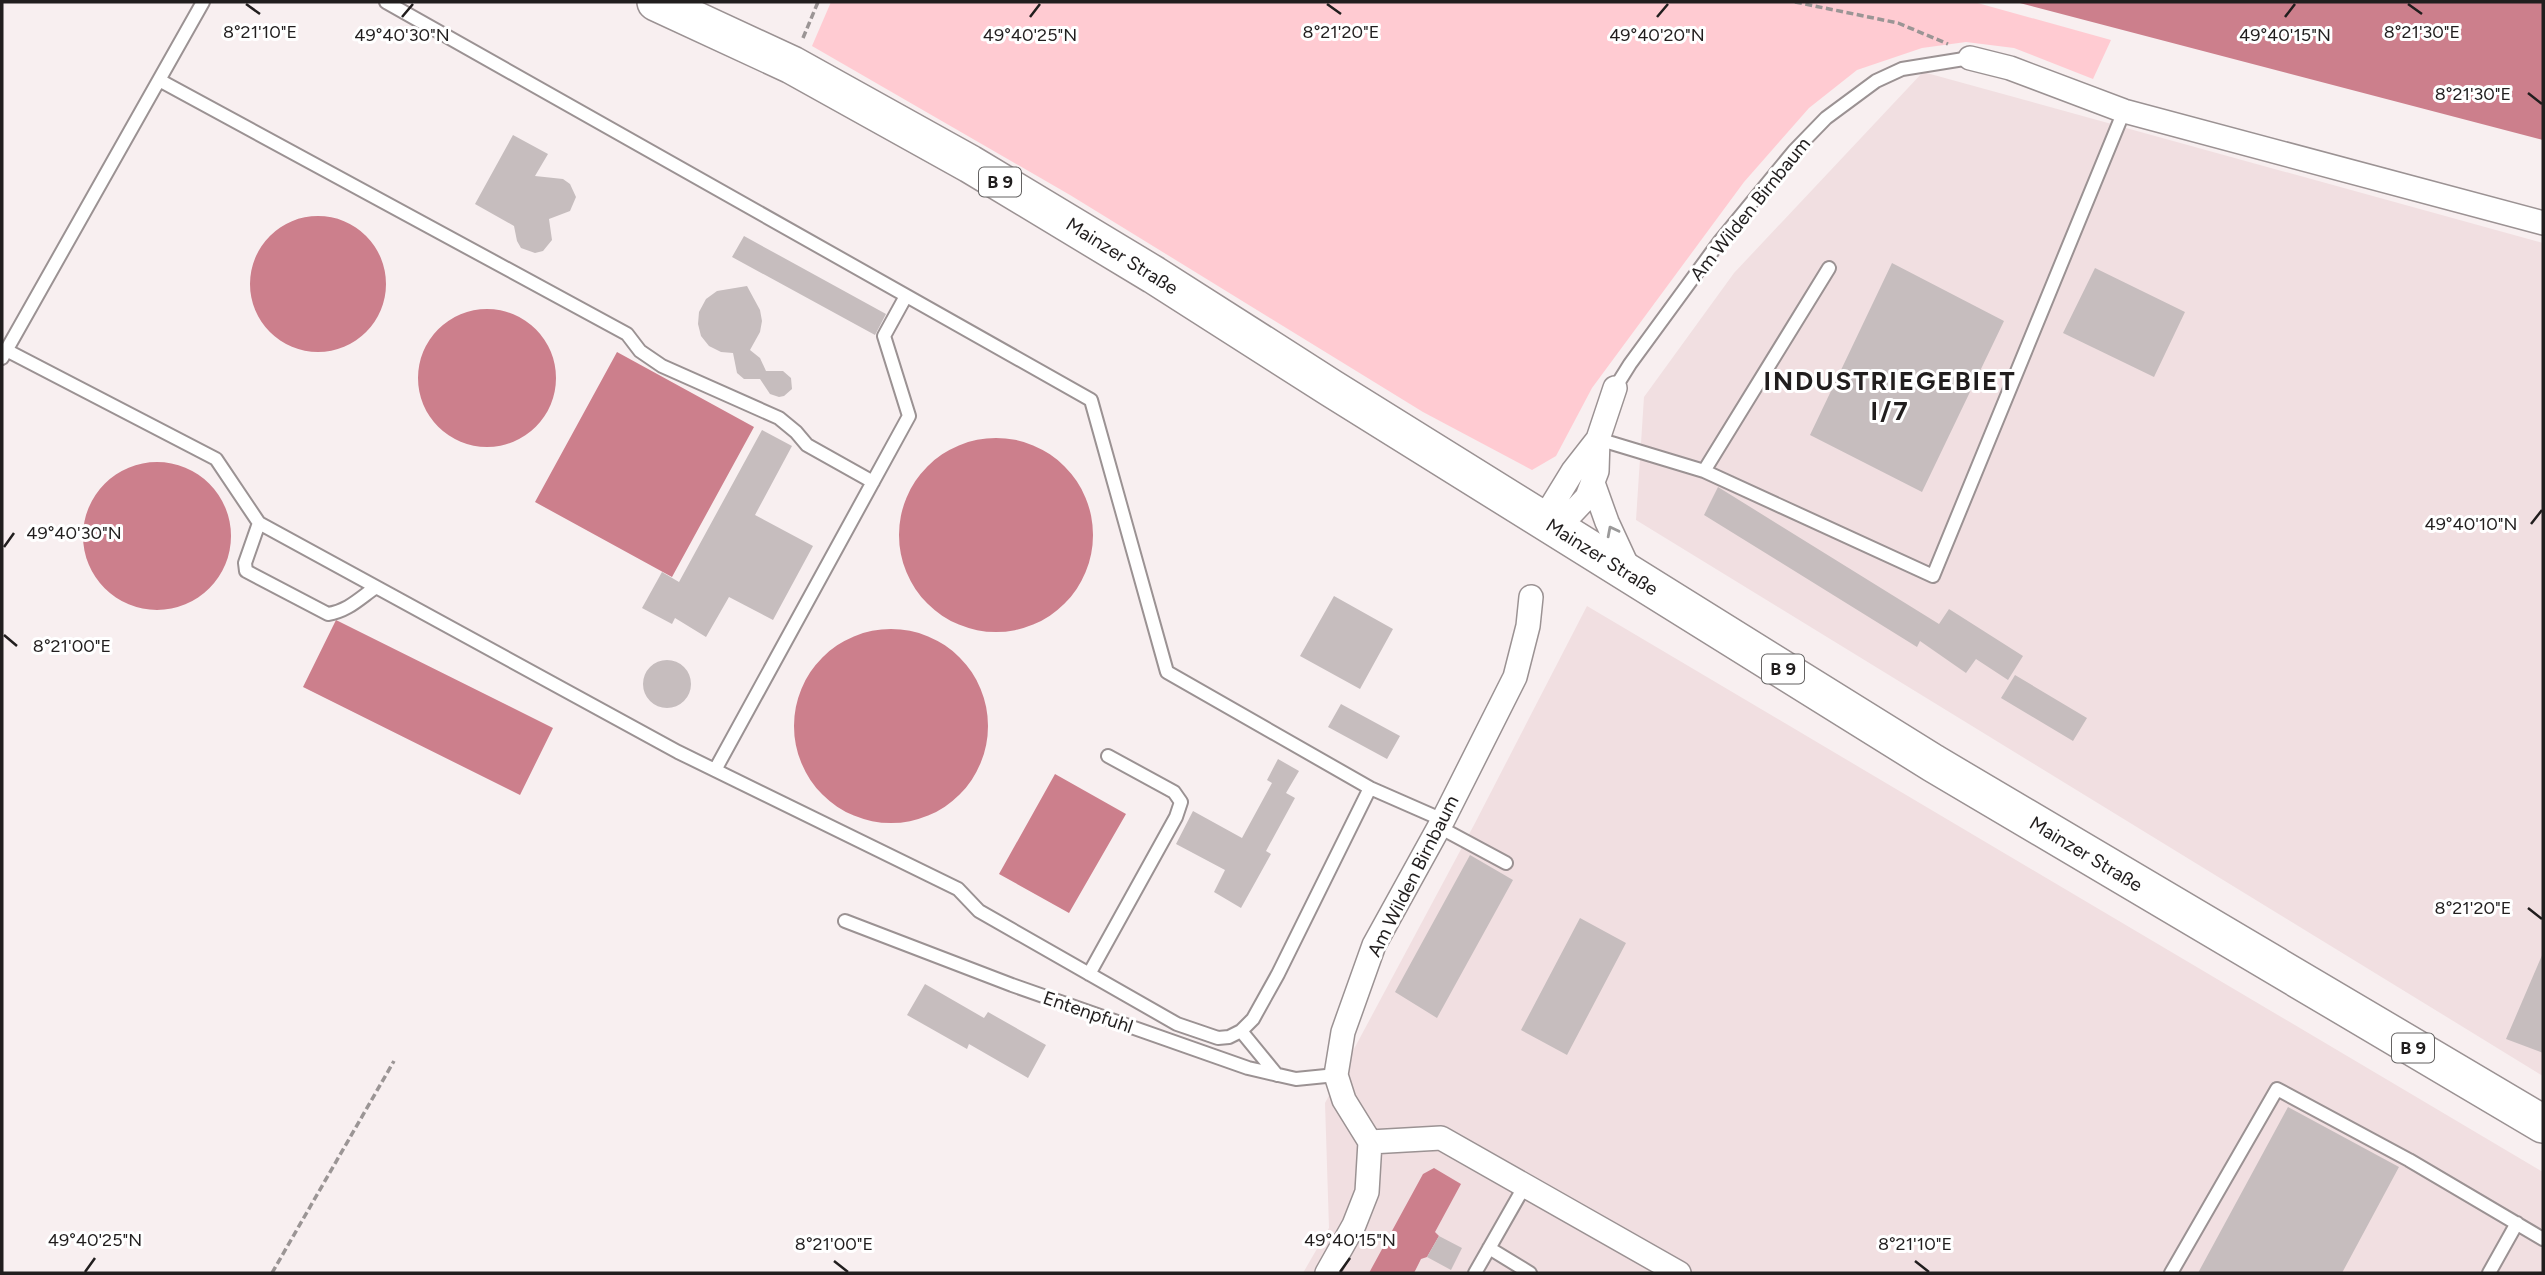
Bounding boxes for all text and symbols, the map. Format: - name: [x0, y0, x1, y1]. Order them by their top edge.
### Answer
- text: 8°21'10"E: [223, 21, 297, 43]
- text: 8°21'20"E: [1303, 21, 1379, 43]
- text: 8°21'30"E: [2384, 21, 2460, 43]
- text: 49°40'30"N: [354, 24, 450, 46]
- text: 49°40'25"N: [983, 24, 1077, 46]
- text: 49°40'20"N: [1609, 24, 1705, 46]
- text: 49°40'15"N: [2239, 24, 2331, 46]
- text: 8°21'30"E: [2435, 83, 2511, 105]
- street label: Am Wilden Birnbaum: [1685, 133, 1815, 285]
- road number: B 9: [979, 168, 1021, 196]
- street label: Mainzer Straße: [1062, 212, 1182, 300]
- district label: INDUSTRIEGEBIET I/7: [1763, 365, 2017, 427]
- street label: Mainzer Straße: [1542, 513, 1662, 601]
- text: 49°40'10"N: [2425, 513, 2518, 535]
- text: 49°40'30"N: [26, 522, 122, 544]
- one-way arrow: [1607, 525, 1621, 538]
- text: 8°21'00"E: [33, 635, 111, 657]
- road number: B 9: [1762, 654, 1804, 684]
- street label: Am Wilden Birnbaum: [1362, 791, 1464, 961]
- street label: Mainzer Straße: [2025, 811, 2147, 897]
- text: 8°21'20"E: [2435, 897, 2511, 919]
- street label: Entenpfuhl: [1040, 986, 1136, 1038]
- road number: B 9: [2392, 1034, 2434, 1063]
- text: 49°40'25"N: [48, 1229, 142, 1251]
- text: 49°40'15"N: [1304, 1229, 1396, 1251]
- text: 8°21'00"E: [795, 1233, 873, 1255]
- text: 8°21'10"E: [1878, 1233, 1952, 1255]

